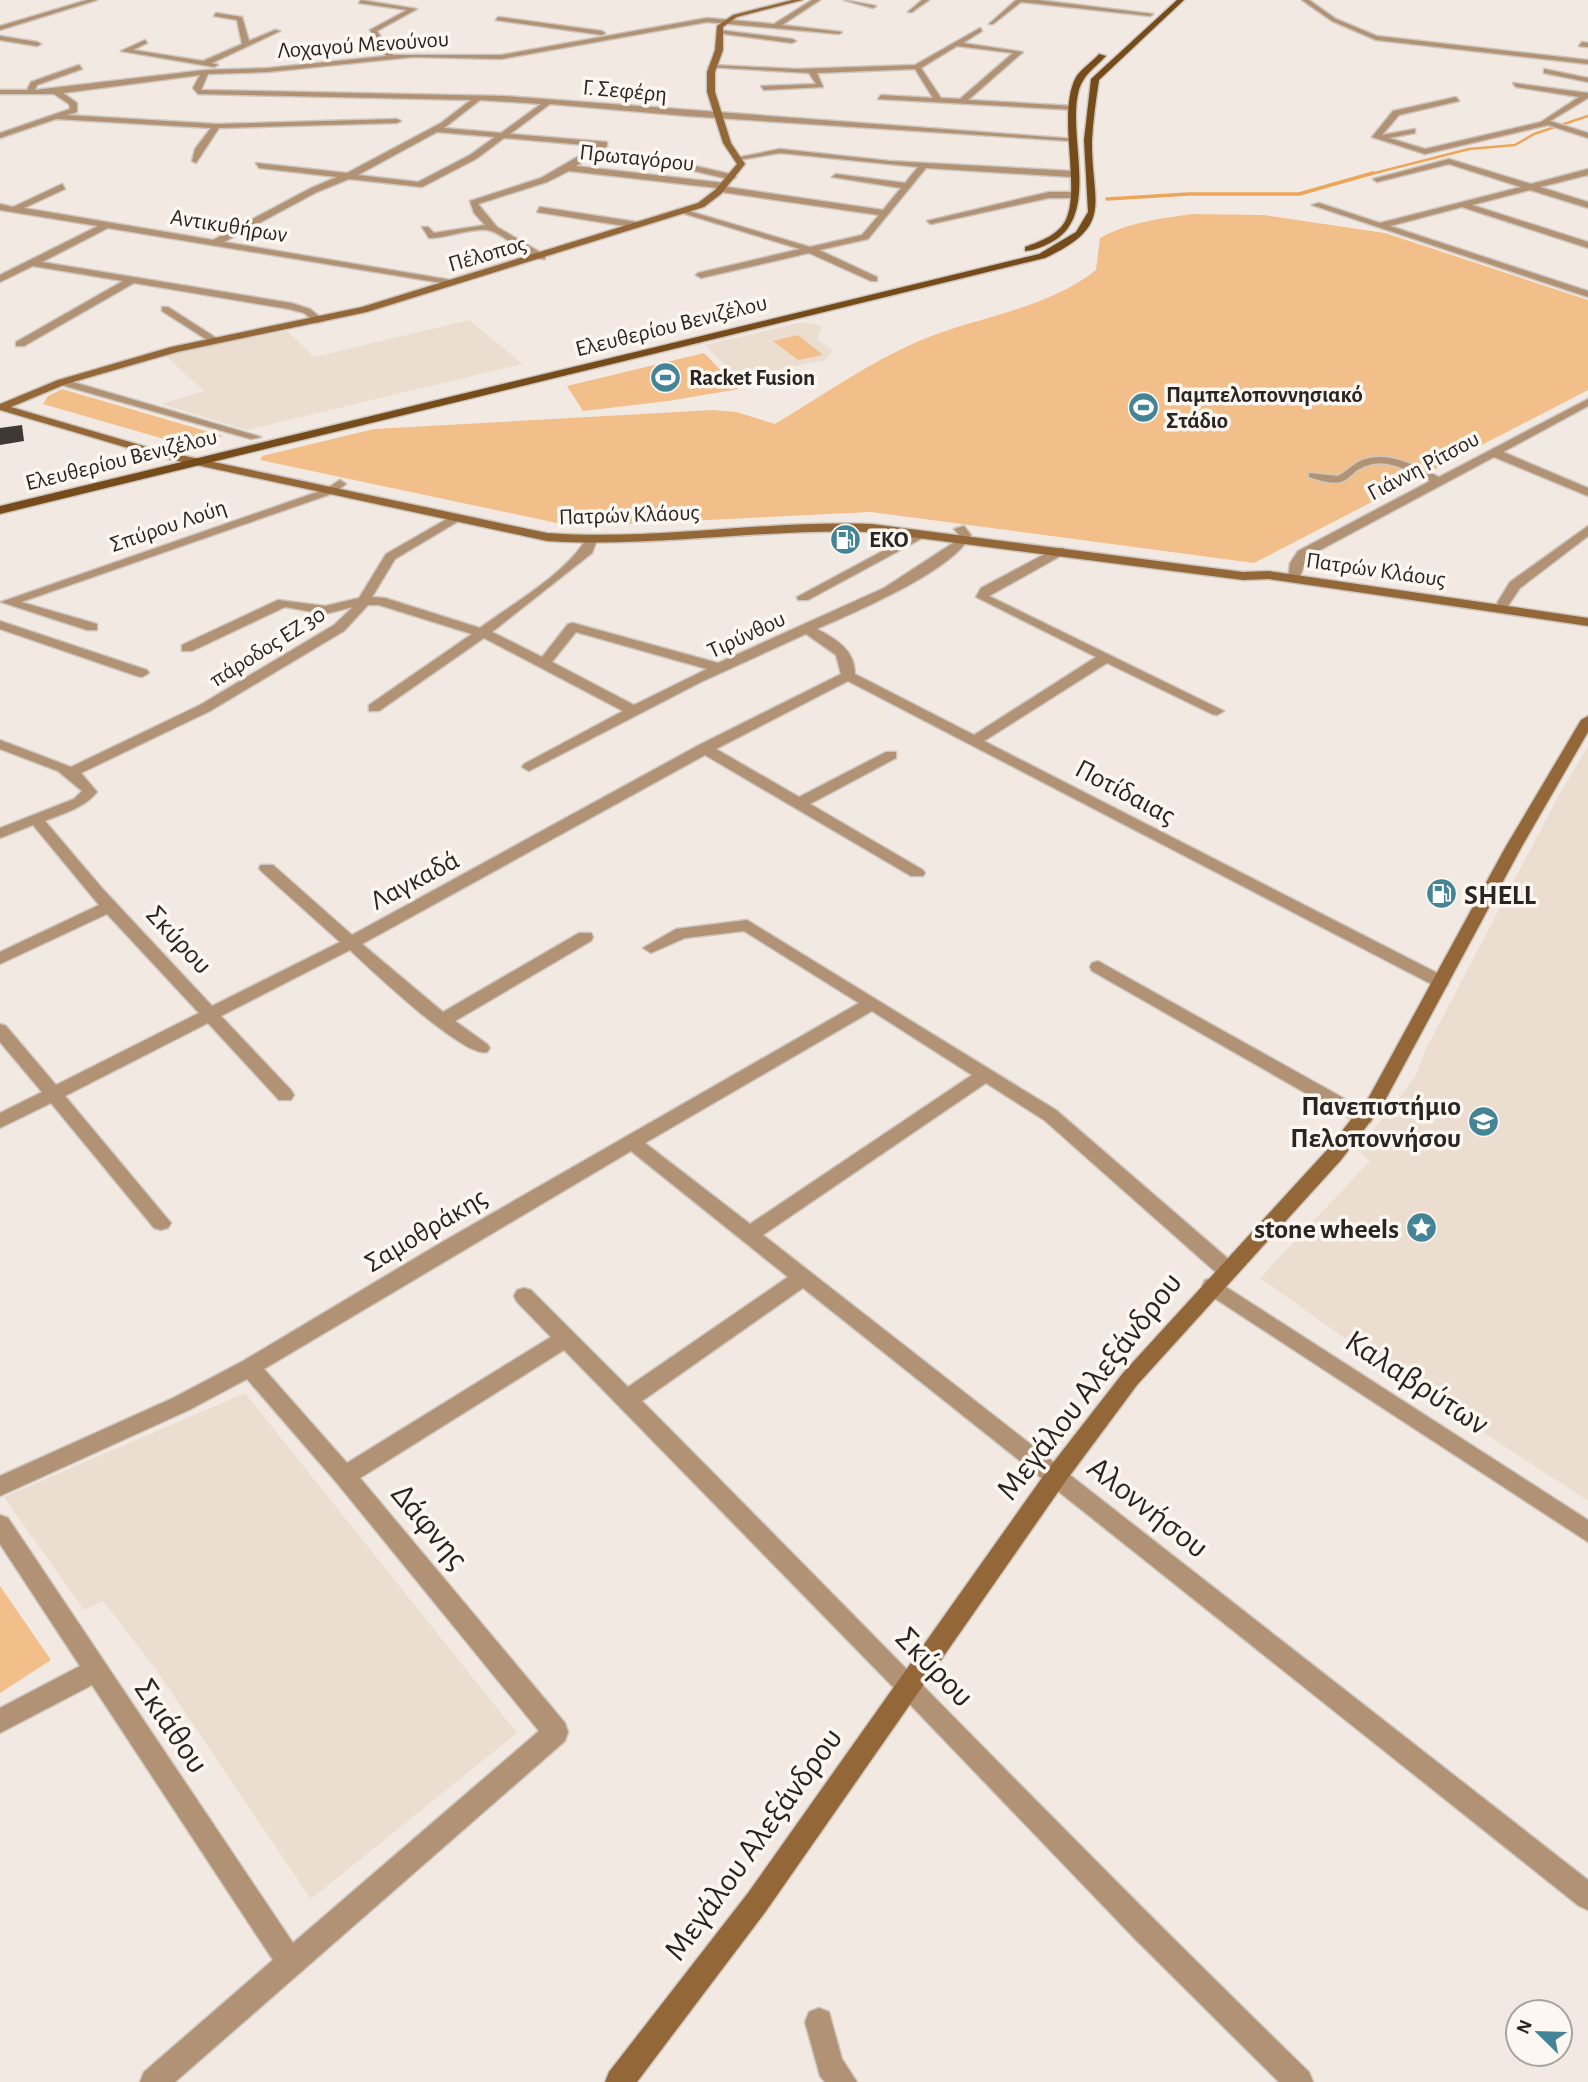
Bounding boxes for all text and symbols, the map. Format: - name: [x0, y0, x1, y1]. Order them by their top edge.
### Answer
- street label: Λοχαγού Μενούνου: [276, 28, 450, 63]
- street label: Γ. Σεφέρη: [582, 76, 668, 107]
- street label: Πρωταγόρου: [578, 141, 695, 176]
- street label: Αντικυθήρων: [169, 206, 289, 247]
- street label: Πέλοπος: [446, 232, 529, 277]
- street label: Ελευθερίου Βενιζέλου: [573, 291, 770, 361]
- sports icon: Racket Fusion: [649, 360, 683, 394]
- place label: Racket Fusion: [689, 367, 815, 390]
- place label: Παμπελοποννησιακό Στάδιο: [1166, 384, 1363, 433]
- sports icon: Παμπελοποννησιακό Στάδιο: [1126, 390, 1160, 424]
- street label: Ελευθερίου Βενιζέλου: [23, 425, 220, 495]
- street label: Γιάννη Ρίτσου: [1364, 427, 1483, 505]
- street label: Σπύρου Λούη: [107, 496, 230, 557]
- street label: Πατρών Κλάους: [558, 502, 700, 529]
- fuel station icon: EKO: [829, 522, 863, 556]
- place label: EKO: [869, 529, 909, 552]
- street label: Πατρών Κλάους: [1304, 549, 1447, 592]
- street label: πάροδος ΕΖ 30: [205, 603, 330, 692]
- street label: Τιρύνθου: [704, 607, 789, 663]
- street label: Ποτίδαιας: [1071, 755, 1180, 831]
- street label: Λαγκαδά: [366, 846, 464, 916]
- fuel station icon: SHELL: [1424, 877, 1458, 911]
- place label: SHELL: [1464, 882, 1537, 910]
- street label: Σκύρου: [140, 901, 217, 980]
- place label: Πανεπιστήμιο Πελοποννήσου: [1290, 1093, 1461, 1153]
- school or university icon: Πανεπιστήμιο Πελοποννήσου: [1467, 1104, 1501, 1138]
- street label: Σαμοθράκης: [360, 1183, 492, 1278]
- place icon: stone wheels: [1405, 1211, 1439, 1245]
- place label: stone wheels: [1254, 1216, 1399, 1244]
- street label: Μεγάλου Αλεξάνδρου: [991, 1267, 1189, 1507]
- street label: Καλαβρύτων: [1339, 1325, 1494, 1442]
- street label: Αλοννήσου: [1081, 1451, 1214, 1565]
- street label: Δάφνης: [384, 1478, 474, 1575]
- street label: Σκύρου: [889, 1622, 980, 1714]
- street label: Σκιάθου: [128, 1673, 214, 1780]
- street label: Μεγάλου Αλεξάνδρου: [659, 1722, 849, 1967]
- north arrow: [1504, 1998, 1574, 2068]
- text: N: [1513, 2017, 1536, 2037]

